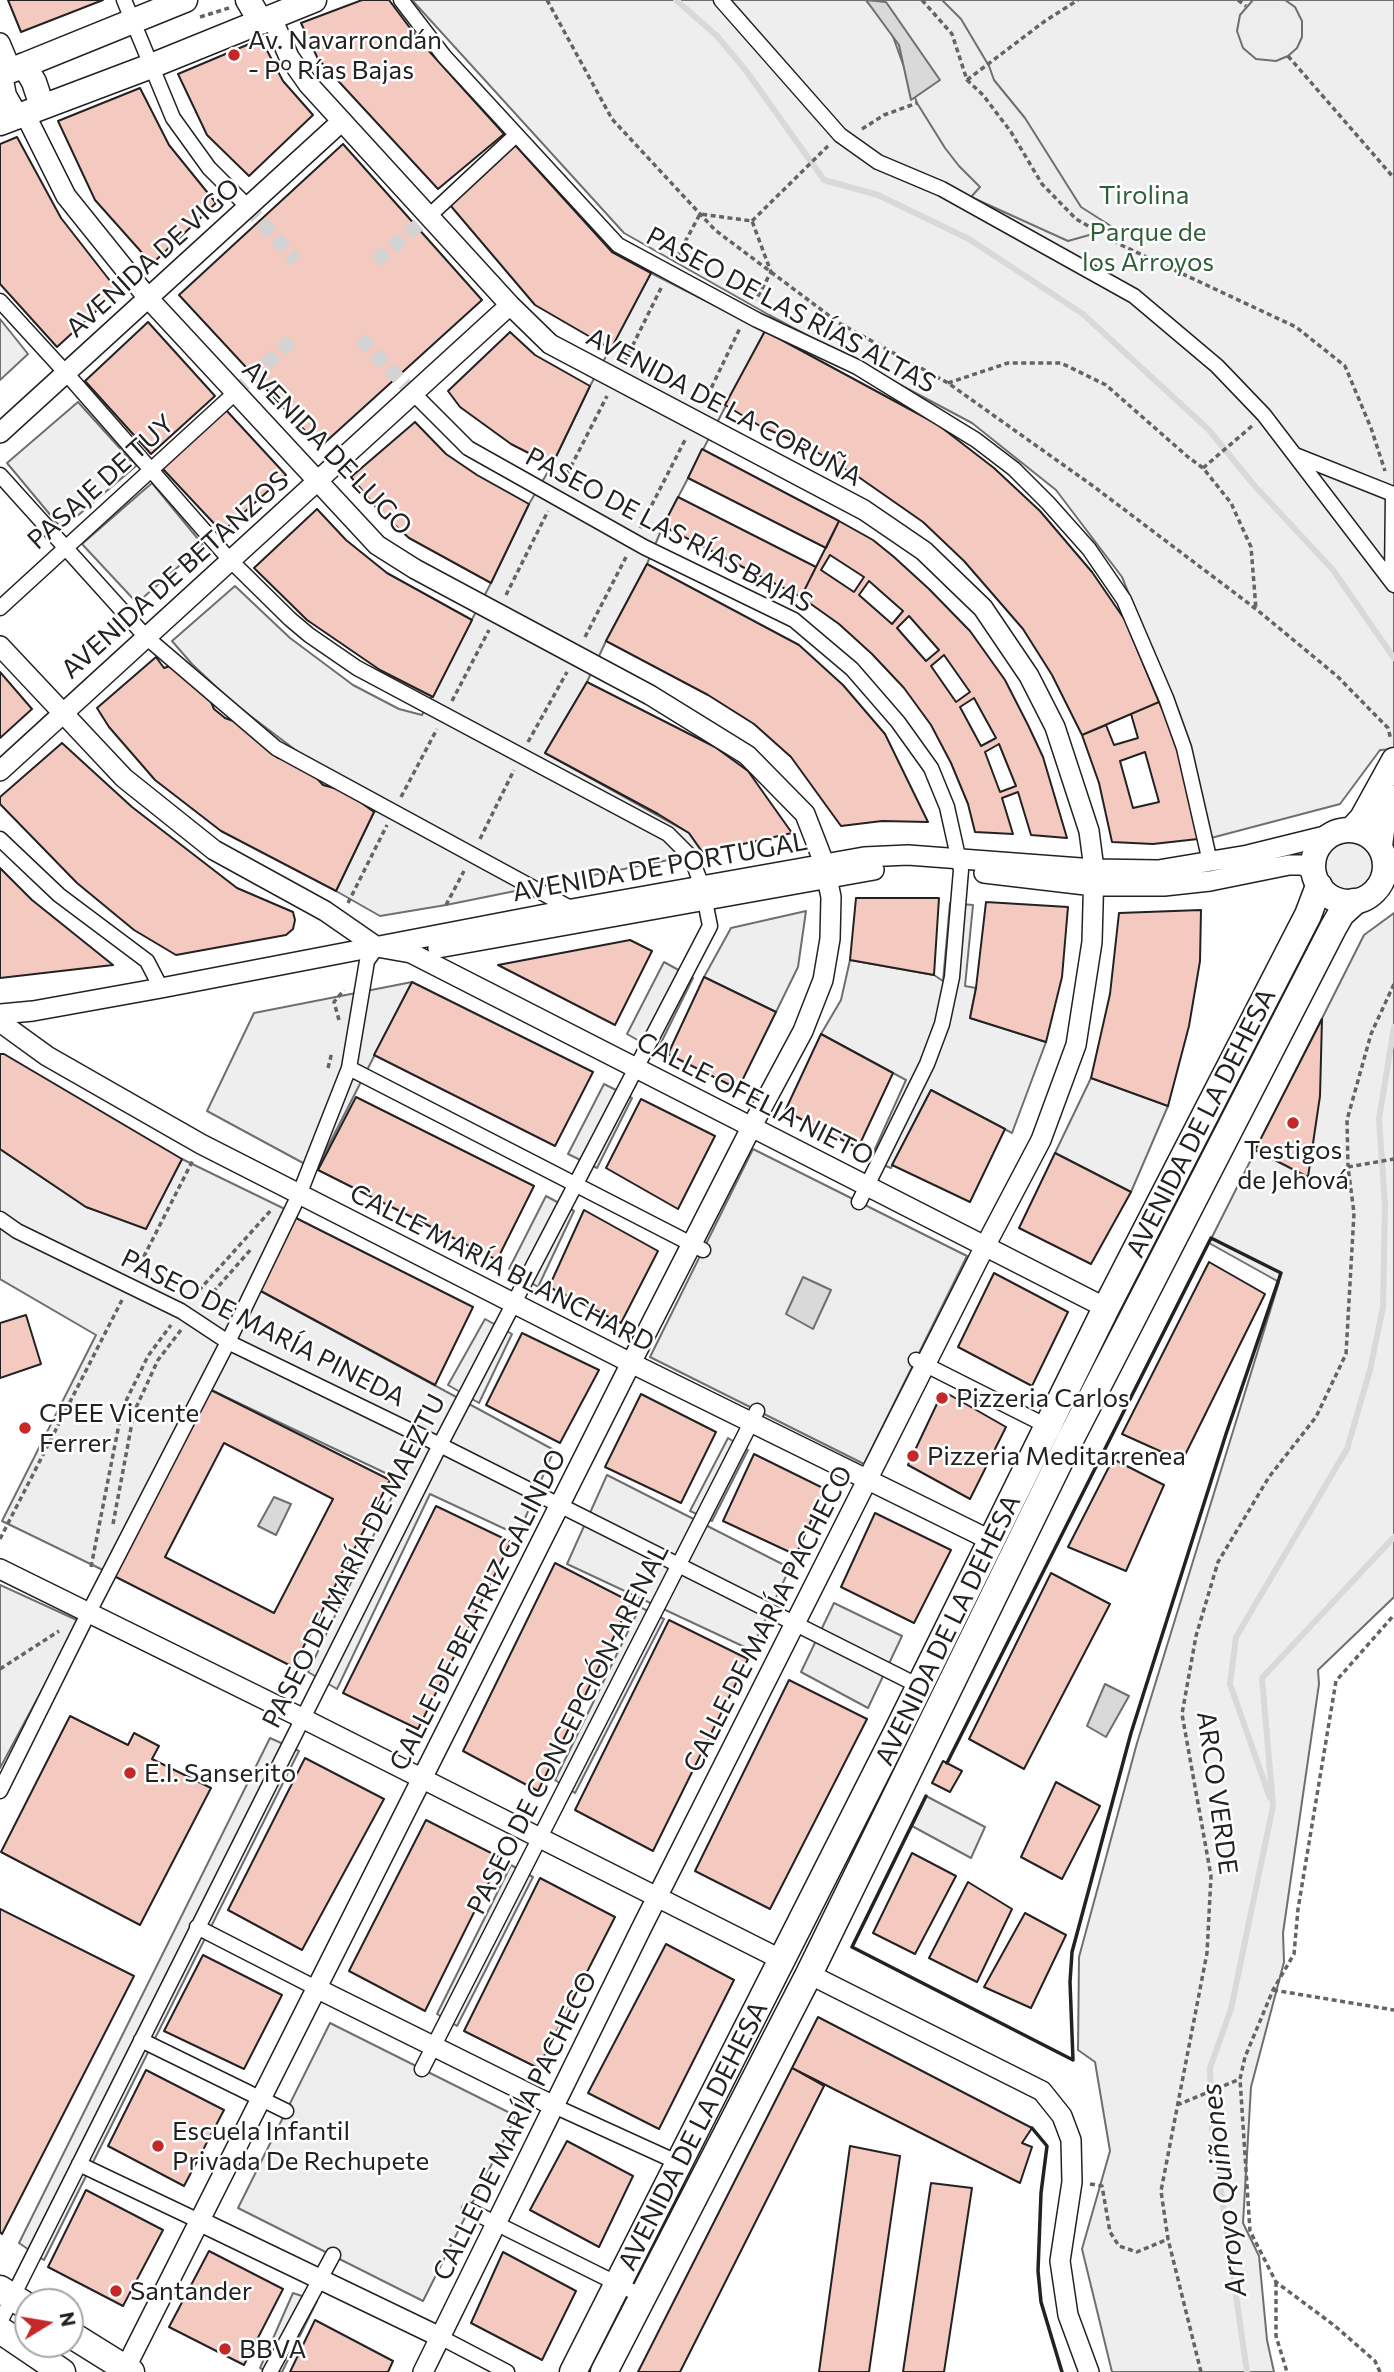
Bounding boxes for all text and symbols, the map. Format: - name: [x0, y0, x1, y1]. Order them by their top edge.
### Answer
- place label: Av. Navarrondán - Pº Rías Bajas: [248, 24, 442, 86]
- marker: Av. Navarrondán - Pº Rías Bajas: [226, 47, 242, 63]
- street label: AVENIDA DE VIGO: [60, 172, 246, 344]
- park label: Tirolina: [1099, 179, 1189, 211]
- park label: Parque de los Arroyos: [1082, 216, 1214, 278]
- street label: PASEO DE LAS RÍAS ALTAS: [641, 220, 941, 400]
- street label: AVENIDA DE LA CORUÑA: [581, 321, 867, 493]
- street label: AVENIDA DE LUGO: [236, 354, 418, 542]
- street label: PASAJE DE TUY: [21, 408, 181, 556]
- street label: PASEO DE LAS RÍAS BAJAS: [520, 441, 818, 619]
- street label: AVENIDA DE BETANZOS: [55, 465, 295, 685]
- street label: AVENIDA DE PORTUGAL: [510, 826, 810, 908]
- street label: AVENIDA DE LA DEHESA: [1120, 983, 1282, 1263]
- street label: CALLE OFELIA NIETO: [631, 1026, 879, 1172]
- marker: Testigos de Jehová: [1285, 1115, 1301, 1131]
- place label: Testigos de Jehová: [1237, 1134, 1349, 1196]
- street label: CALLE MARÍA BLANCHARD: [345, 1178, 659, 1358]
- street label: PASEO DE MARÍA PINEDA: [116, 1243, 410, 1413]
- place label: Pizzeria Carlos: [956, 1382, 1130, 1414]
- street label: PASEO DE MARÍA DE MAEZTU: [256, 1389, 452, 1733]
- marker: Pizzeria Carlos: [934, 1390, 950, 1406]
- place label: CPEE Vicente Ferrer: [39, 1397, 199, 1458]
- marker: CPEE Vicente Ferrer: [17, 1420, 33, 1436]
- place label: Pizzeria Meditarrenea: [927, 1440, 1186, 1472]
- street label: CALLE DE BEATRIZ GALINDO: [383, 1444, 573, 1776]
- marker: Pizzeria Meditarrenea: [905, 1448, 921, 1464]
- street label: CALLE DE MARÍA PACHECO: [677, 1461, 859, 1777]
- street label: AVENIDA DE LA DEHESA: [869, 1489, 1027, 1771]
- street label: PASEO DE CONCEPCIÓN ARENAL: [461, 1539, 675, 1919]
- street label: ARCO VERDE: [1190, 1709, 1244, 1877]
- place label: E.I. Sanserito: [144, 1757, 296, 1789]
- marker: E.I. Sanserito: [122, 1765, 138, 1781]
- street label: CALLE DE MARÍA PACHECO: [426, 1966, 604, 2286]
- street label: AVENIDA DE LA DEHESA: [612, 1996, 774, 2276]
- water label: Arroyo Quiñones: [1194, 2081, 1254, 2299]
- place label: Escuela Infantil Privada De Rechupete: [172, 2115, 429, 2176]
- marker: Escuela Infantil Privada De Rechupete: [150, 2138, 166, 2154]
- place label: Santander: [130, 2275, 252, 2307]
- marker: Santander: [108, 2283, 124, 2299]
- north arrow: [14, 2288, 84, 2358]
- text: N: [55, 2310, 81, 2328]
- place label: BBVA: [239, 2333, 306, 2365]
- marker: BBVA: [217, 2341, 233, 2357]

